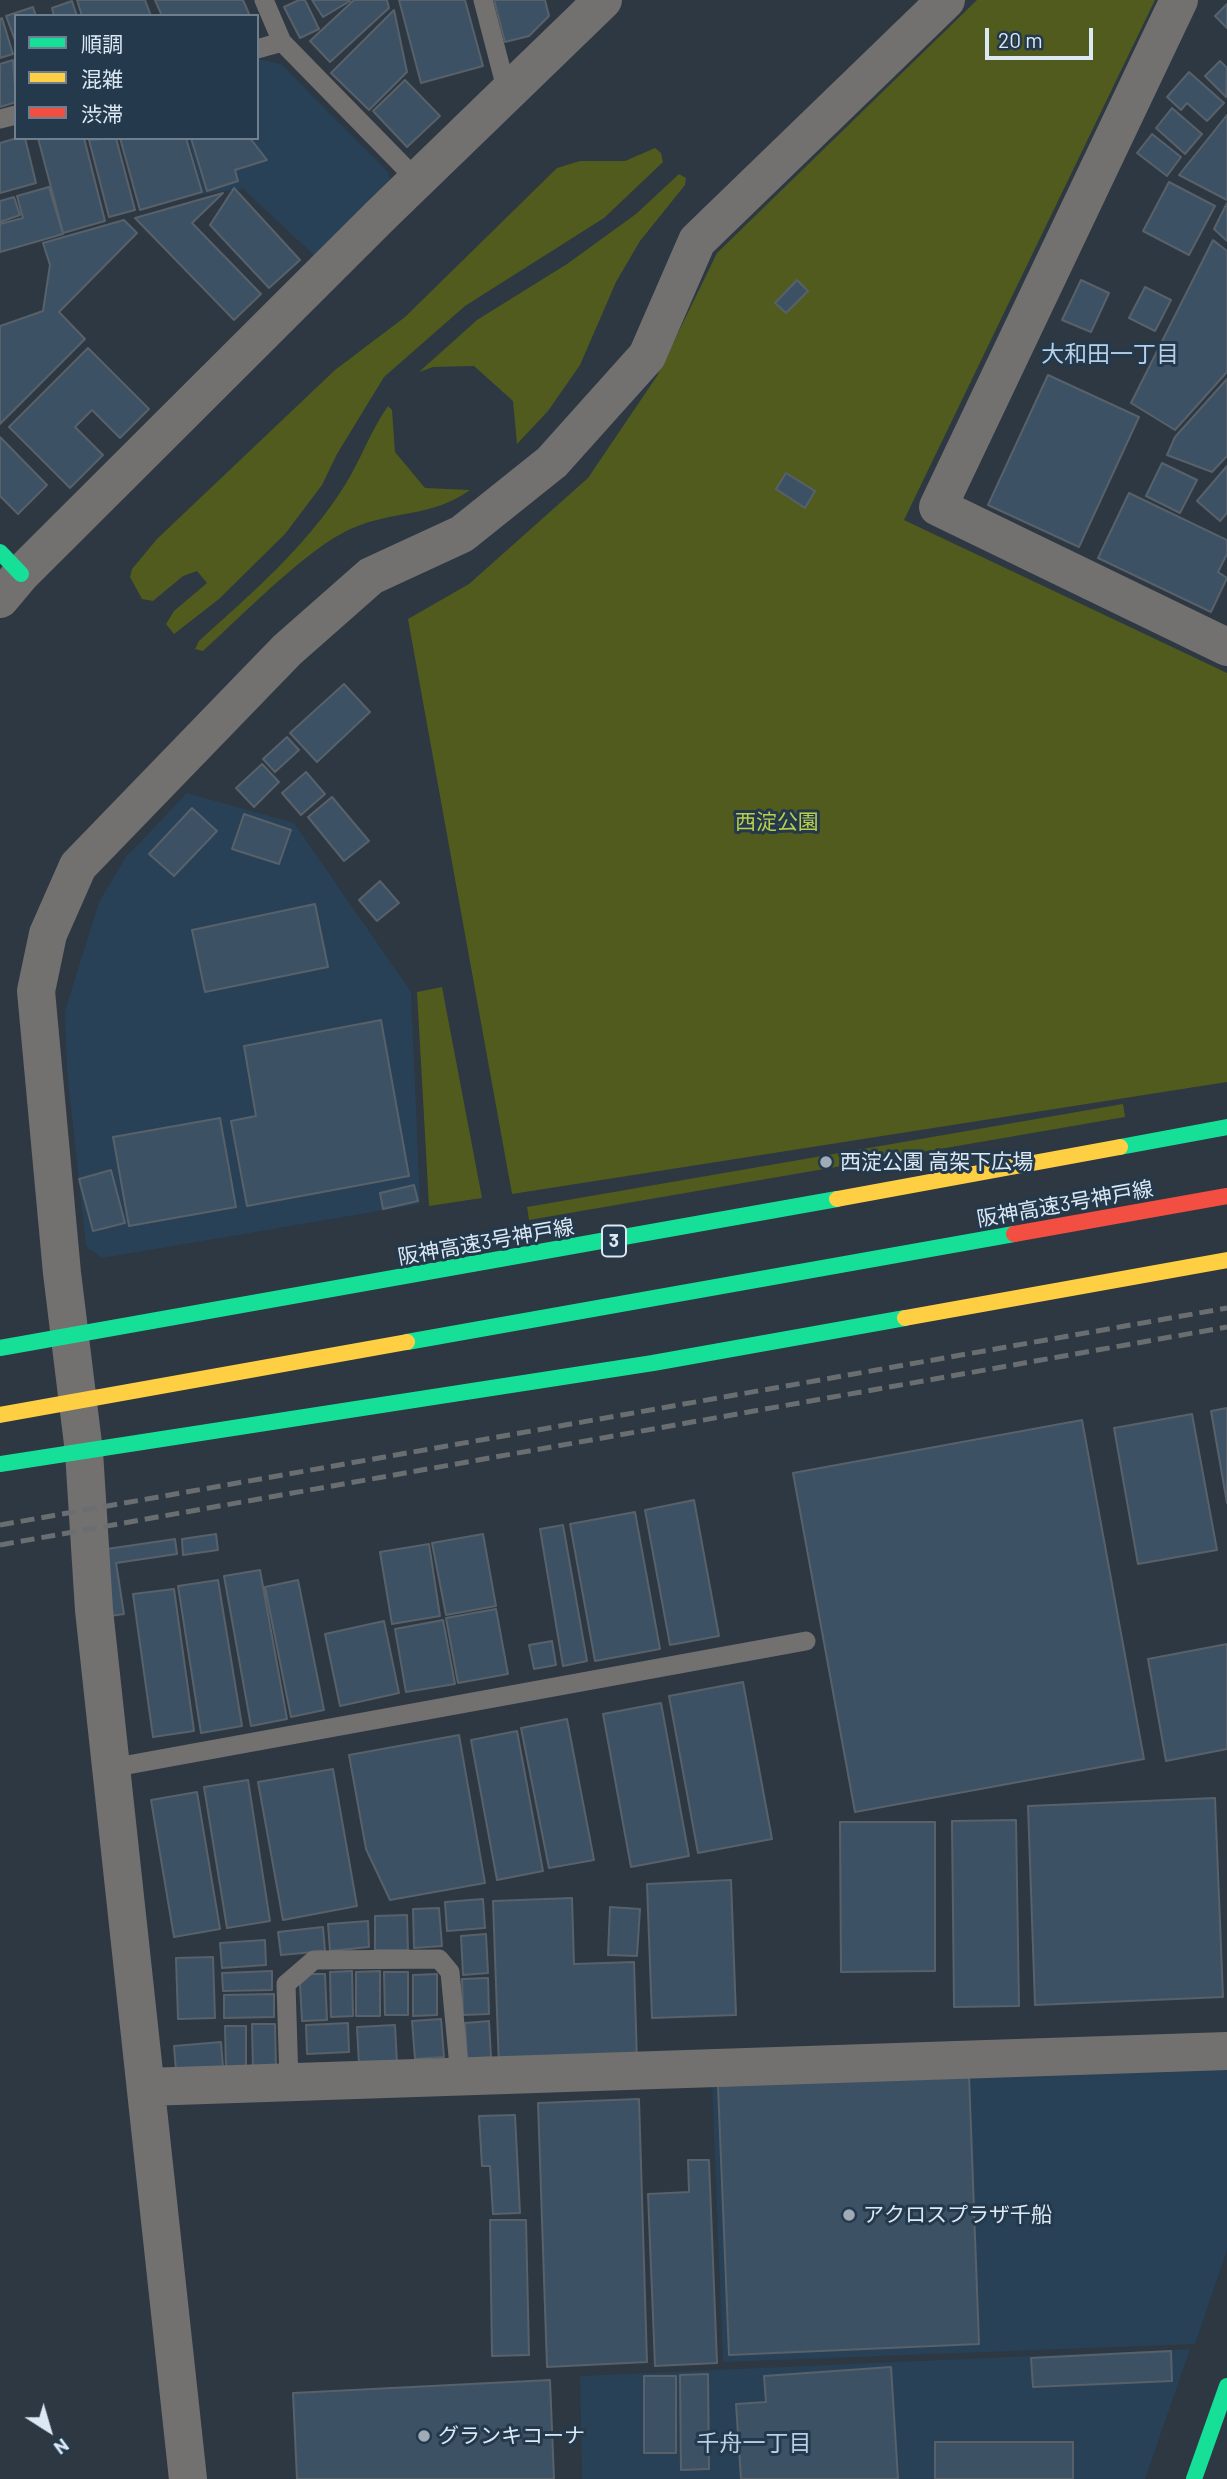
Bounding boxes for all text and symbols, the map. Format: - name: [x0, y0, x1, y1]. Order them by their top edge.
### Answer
- legend: [14, 14, 259, 140]
- scale bar: [989, 14, 1098, 58]
- text: 20 m: [998, 27, 1043, 52]
- text: 順調: [81, 31, 123, 56]
- text: 混雑: [81, 66, 123, 91]
- text: 渋滞: [81, 101, 123, 126]
- district label: 大和田一丁目: [1041, 340, 1179, 368]
- park label: 西淀公園: [735, 809, 819, 835]
- place label: 西淀公園 高架下広場: [840, 1149, 1033, 1175]
- marker: 西淀公園 高架下広場: [818, 1154, 834, 1170]
- street label: 阪神高速3号神戸線: [975, 1176, 1155, 1232]
- street label: 阪神高速3号神戸線: [396, 1214, 576, 1270]
- road number: 3: [602, 1226, 626, 1256]
- place label: アクロスプラザ千船: [863, 2202, 1052, 2228]
- marker: アクロスプラザ千船: [841, 2207, 857, 2223]
- north arrow: [14, 2395, 84, 2465]
- place label: グランキコーナ: [438, 2423, 585, 2449]
- marker: グランキコーナ: [416, 2428, 432, 2444]
- district label: 千舟一丁目: [697, 2429, 811, 2457]
- text: N: [50, 2434, 74, 2460]

